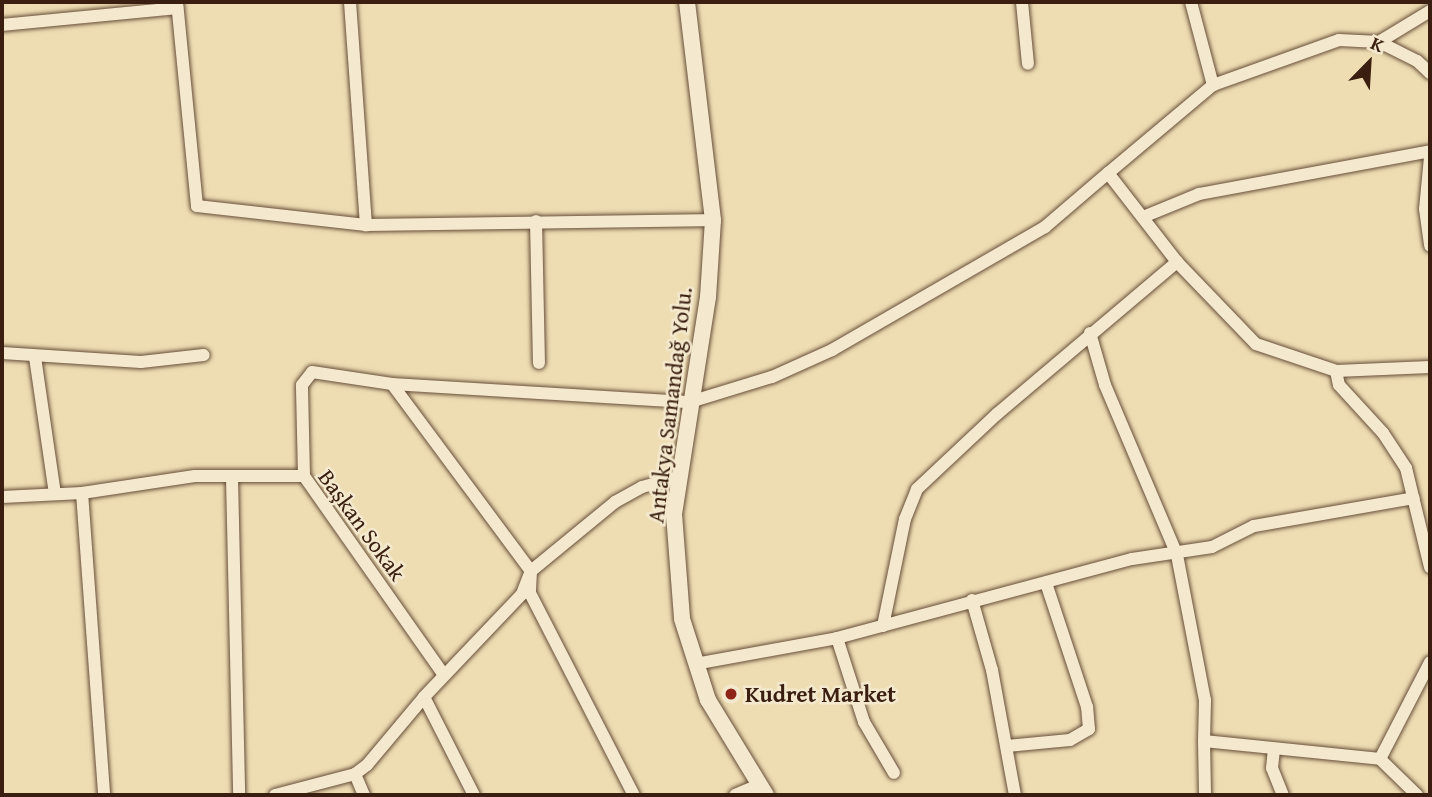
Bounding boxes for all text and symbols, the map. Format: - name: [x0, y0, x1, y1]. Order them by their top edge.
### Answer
- north arrow: [1334, 28, 1404, 98]
- text: K: [1366, 29, 1389, 59]
- street label: Antakya Samandağ Yolu.: [642, 285, 698, 525]
- street label: Başkan Sokak: [312, 464, 412, 586]
- place label: Kudret Market: [745, 680, 896, 708]
- marker: Kudret Market: [723, 686, 739, 702]

